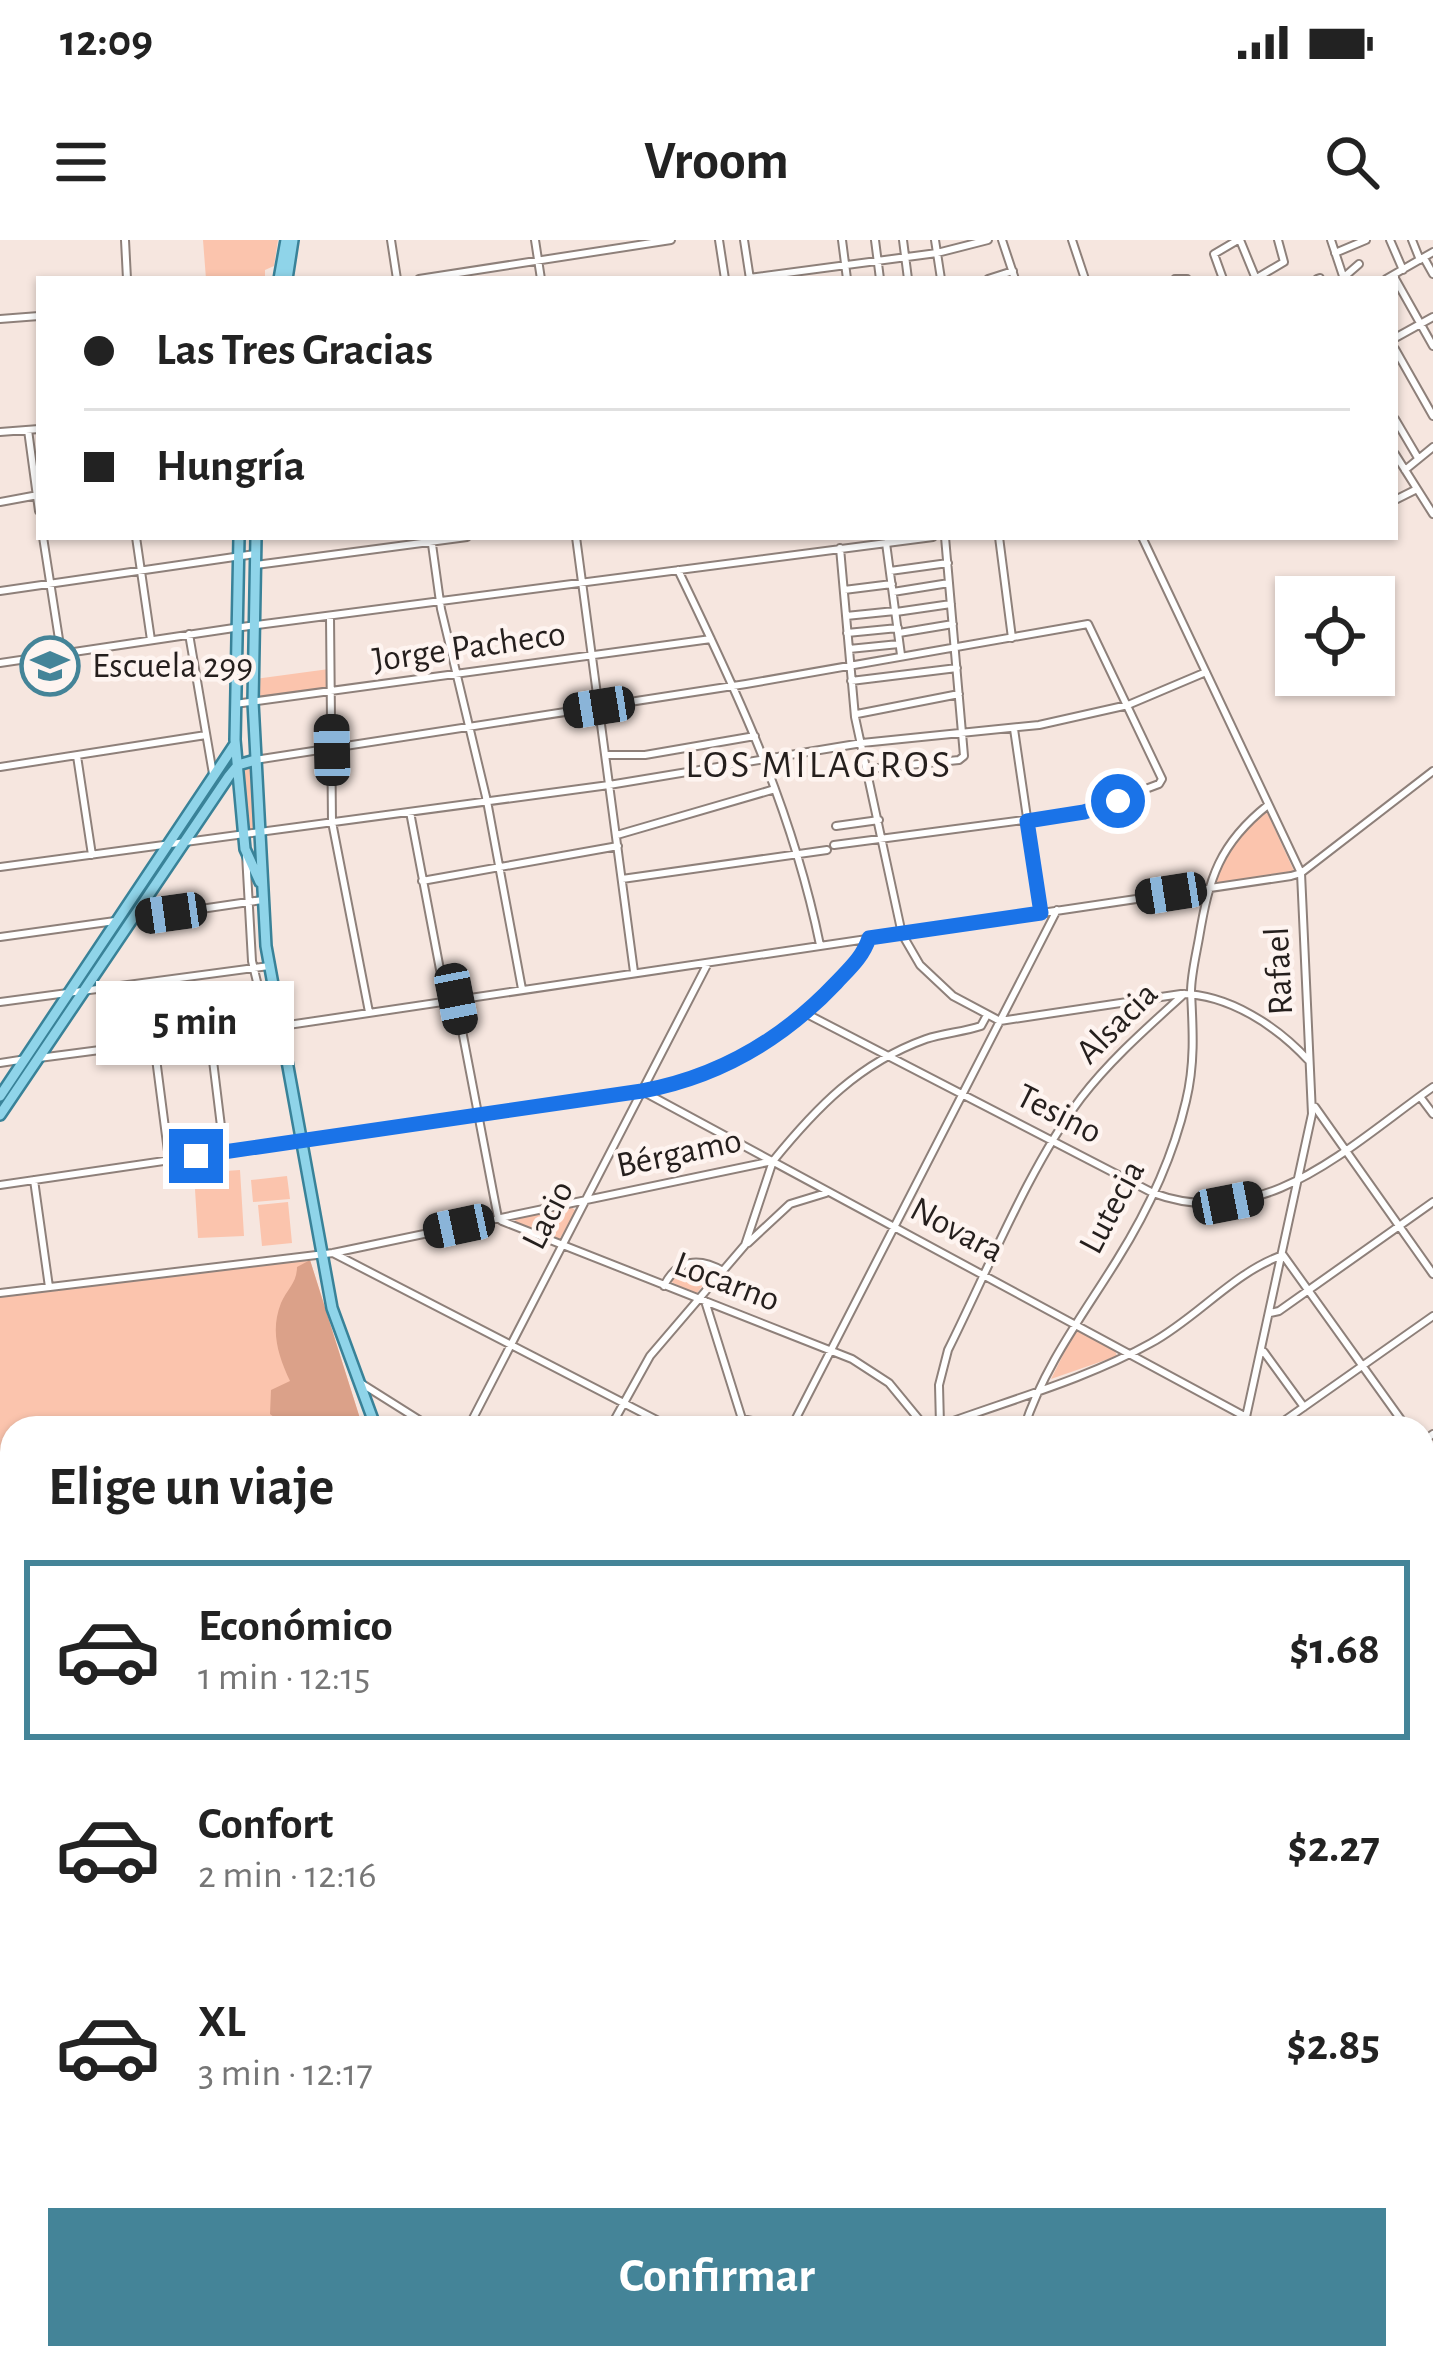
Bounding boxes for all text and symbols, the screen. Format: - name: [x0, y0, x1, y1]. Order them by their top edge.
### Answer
- text: 12:09: [60, 19, 153, 64]
- icon: menu: [48, 129, 114, 195]
- icon: search: [1319, 129, 1385, 195]
- text: Vroom: [644, 135, 789, 189]
- text: Las Tres Gracias: [156, 328, 433, 373]
- text: Hungría: [156, 444, 305, 489]
- map controls: [1275, 576, 1395, 696]
- button: locate: [1275, 576, 1395, 696]
- street label: Jorge Pacheco: [370, 616, 568, 678]
- school or university icon: Escuela 299: [19, 635, 81, 697]
- place label: Escuela 299: [92, 648, 253, 684]
- car: [561, 684, 637, 730]
- car: [313, 714, 351, 786]
- district label: LOS MILAGROS: [685, 746, 953, 785]
- route start: [1091, 774, 1145, 828]
- car: [1133, 870, 1209, 916]
- car: [133, 890, 209, 936]
- street label: Rafael: [1259, 926, 1299, 1016]
- car: [431, 960, 481, 1038]
- street label: Alsacia: [1069, 975, 1165, 1071]
- callout: 5 min: [97, 982, 295, 1066]
- text: 5 min: [152, 1003, 238, 1042]
- street label: Tesino: [1011, 1077, 1107, 1151]
- street label: Bérgamo: [613, 1122, 745, 1184]
- route end: [169, 1129, 223, 1183]
- street label: Lutecia: [1073, 1154, 1151, 1260]
- street label: Lacio: [516, 1175, 580, 1255]
- car: [1189, 1178, 1267, 1228]
- street label: Novara: [904, 1191, 1010, 1269]
- car: [420, 1201, 498, 1251]
- street label: Locarno: [669, 1246, 785, 1318]
- text: Elige un viaje: [48, 1461, 334, 1515]
- icon: car: [54, 1596, 162, 1704]
- text: Económico: [198, 1604, 393, 1649]
- text: $1.68: [1289, 1627, 1380, 1672]
- text: 1 min · 12:15: [198, 1658, 370, 1697]
- icon: car: [54, 1794, 162, 1902]
- text: Confort: [198, 1802, 333, 1847]
- text: $2.27: [1288, 1825, 1380, 1870]
- text: 2 min · 12:16: [198, 1856, 377, 1895]
- icon: car: [54, 1992, 162, 2100]
- text: XL: [198, 2000, 246, 2045]
- text: $2.85: [1287, 2023, 1380, 2068]
- text: 3 min · 12:17: [198, 2054, 373, 2093]
- button: Confirmar: [48, 2208, 1386, 2346]

